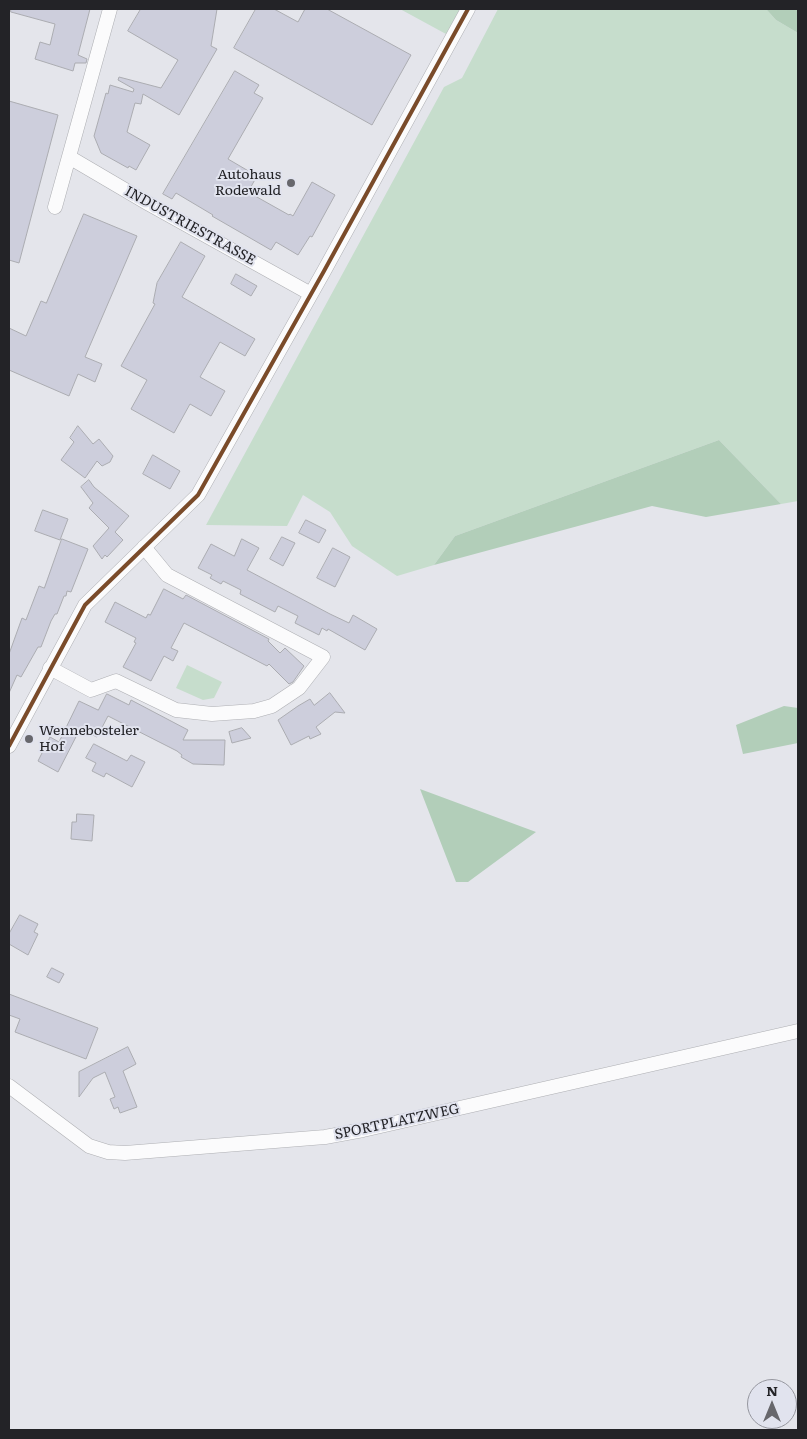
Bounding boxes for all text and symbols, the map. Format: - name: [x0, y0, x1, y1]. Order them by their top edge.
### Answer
- place label: Autohaus Rodewald: [215, 167, 281, 200]
- marker: Autohaus Rodewald: [285, 177, 297, 189]
- street label: INDUSTRIESTRASSE: [122, 183, 258, 269]
- place label: Wennebosteler Hof: [39, 723, 139, 756]
- marker: Wennebosteler Hof: [23, 733, 35, 745]
- street label: SPORTPLATZWEG: [333, 1101, 461, 1143]
- north arrow: [747, 1379, 797, 1429]
- text: N: [766, 1380, 778, 1400]

